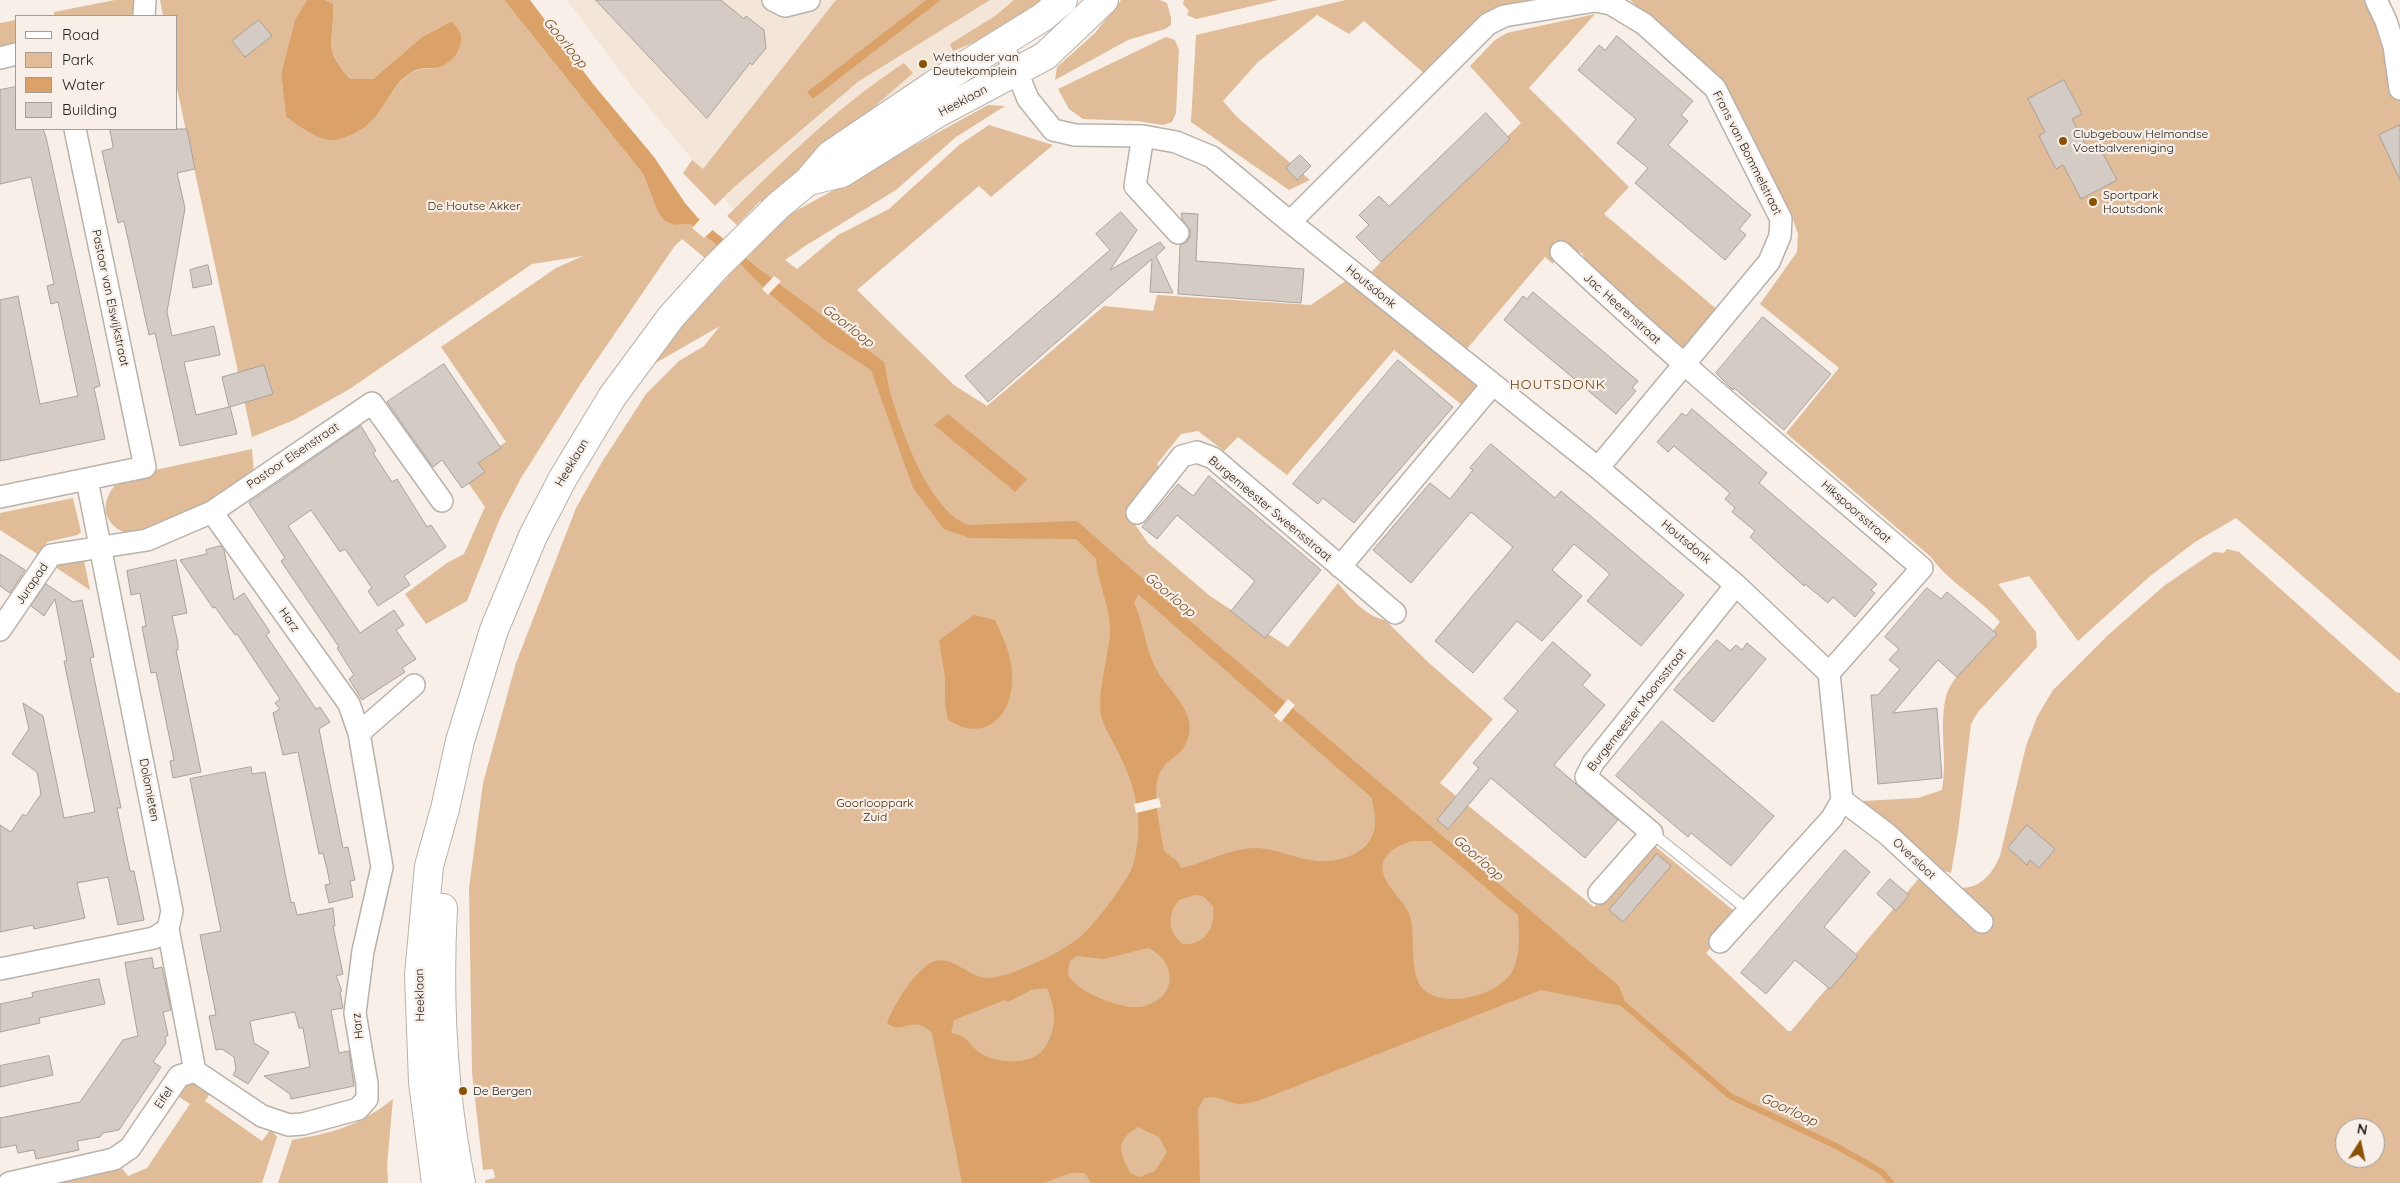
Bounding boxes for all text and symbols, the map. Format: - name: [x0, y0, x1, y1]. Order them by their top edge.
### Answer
- water label: Goorloop: [539, 14, 591, 72]
- legend: [15, 15, 178, 130]
- text: Road: [62, 25, 99, 44]
- text: Park: [62, 50, 94, 69]
- place label: Wethouder van Deutekomplein: [933, 50, 1019, 78]
- marker: Wethouder van Deutekomplein: [917, 58, 929, 70]
- text: Water: [62, 75, 105, 94]
- street label: Heeklaan: [936, 82, 990, 120]
- street label: Frans van Bommelstraat: [1709, 88, 1785, 218]
- text: Building: [62, 100, 117, 119]
- place label: Clubgebouw Helmondse Voetbalvereniging: [2073, 127, 2208, 155]
- marker: Clubgebouw Helmondse Voetbalvereniging: [2057, 135, 2069, 147]
- place label: Sportpark Houtsdonk: [2103, 188, 2164, 216]
- marker: Sportpark Houtsdonk: [2087, 196, 2099, 208]
- park label: De Houtse Akker: [427, 199, 521, 213]
- street label: Pastoor van Elswijkstraat: [88, 228, 132, 368]
- street label: Houtsdonk: [1343, 262, 1399, 312]
- street label: Jac. Heerenstraat: [1580, 271, 1664, 347]
- water label: Goorloop: [819, 301, 877, 351]
- district label: HOUTSDONK: [1509, 377, 1607, 393]
- street label: Pastoor Elsenstraat: [244, 420, 342, 492]
- street label: Heeklaan: [552, 437, 592, 489]
- street label: Burgemeester Sweensstraat: [1205, 453, 1335, 565]
- street label: Hikspoorsstraat: [1818, 478, 1894, 546]
- street label: Houtsdonk: [1658, 517, 1714, 567]
- street label: Jurapad: [13, 560, 51, 608]
- water label: Goorloop: [1141, 569, 1199, 621]
- street label: Harz: [276, 605, 302, 635]
- street label: Burgemeester Moonsstraat: [1585, 646, 1689, 774]
- street label: Dolomieten: [136, 757, 162, 823]
- park label: Goorlooppark Zuid: [836, 796, 914, 824]
- water label: Goorloop: [1450, 832, 1506, 884]
- street label: Oversloot: [1889, 835, 1939, 883]
- street label: Heeklaan: [412, 968, 428, 1022]
- street label: Harz: [349, 1012, 367, 1040]
- place label: De Bergen: [473, 1084, 532, 1098]
- street label: Eifel: [152, 1085, 176, 1111]
- marker: De Bergen: [457, 1085, 469, 1097]
- water label: Goorloop: [1758, 1090, 1820, 1130]
- north arrow: [2335, 1118, 2385, 1168]
- text: N: [2356, 1119, 2369, 1139]

